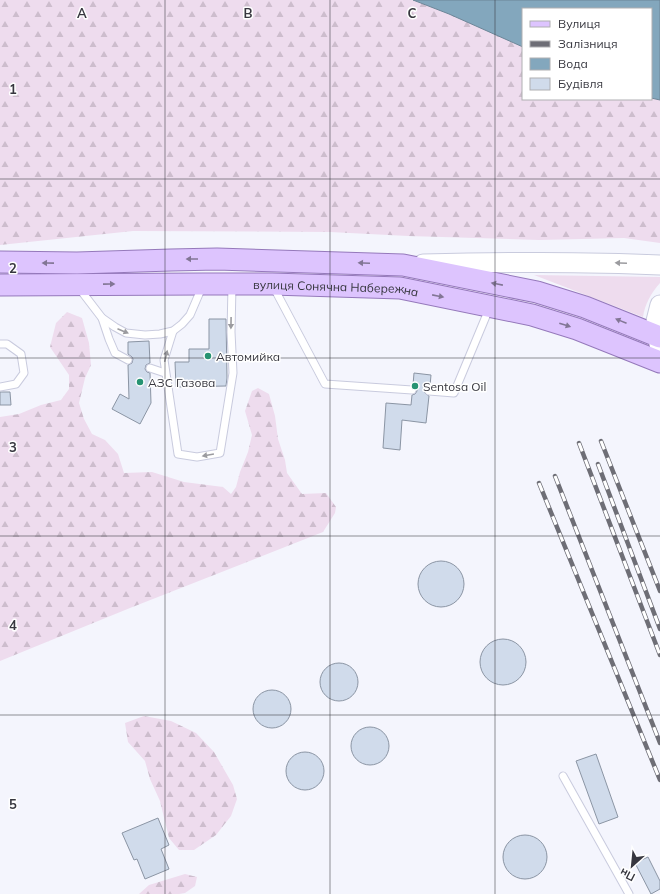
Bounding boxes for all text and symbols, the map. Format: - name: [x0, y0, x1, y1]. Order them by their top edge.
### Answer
- text: A: [77, 5, 87, 21]
- text: B: [244, 5, 253, 21]
- text: C: [408, 5, 417, 21]
- legend: [522, 8, 652, 100]
- text: Вулиця: [558, 16, 600, 31]
- text: Залізниця: [558, 36, 618, 51]
- text: Вода: [558, 56, 588, 71]
- text: Будівля: [558, 76, 603, 91]
- text: 1: [9, 81, 17, 97]
- one-way arrow: [185, 256, 198, 262]
- one-way arrow: [42, 259, 54, 266]
- text: 2: [9, 260, 17, 276]
- one-way arrow: [358, 260, 370, 267]
- one-way arrow: [614, 260, 627, 266]
- street label: вулиця Сонячна Набережна: [253, 277, 420, 299]
- one-way arrow: [491, 280, 503, 286]
- one-way arrow: [103, 281, 116, 287]
- one-way arrow: [432, 293, 444, 299]
- one-way arrow: [228, 317, 234, 330]
- one-way arrow: [614, 318, 626, 324]
- one-way arrow: [559, 323, 571, 329]
- one-way arrow: [117, 328, 129, 334]
- place label: Автомийка: [216, 349, 280, 364]
- one-way arrow: [164, 350, 170, 362]
- marker: Автомийка: [203, 351, 213, 361]
- place label: АЗС Газова: [148, 375, 215, 390]
- marker: АЗС Газова: [135, 377, 145, 387]
- place label: Sentosa Oil: [423, 379, 486, 394]
- marker: Sentosa Oil: [410, 381, 420, 391]
- text: 3: [9, 439, 17, 455]
- one-way arrow: [202, 452, 214, 458]
- text: 4: [9, 617, 17, 633]
- text: 5: [9, 796, 17, 812]
- north arrow: [612, 846, 652, 886]
- text: Пн: [617, 865, 637, 885]

